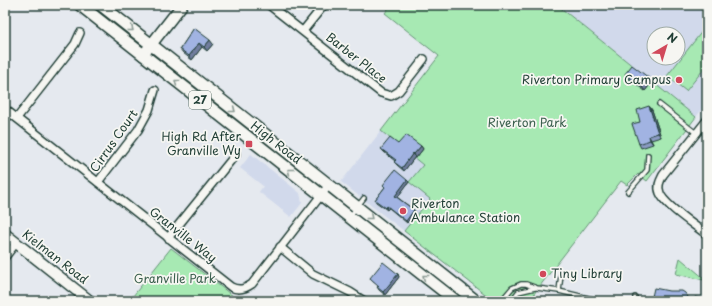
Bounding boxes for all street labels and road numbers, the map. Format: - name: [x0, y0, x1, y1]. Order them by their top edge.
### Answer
- street label: Barber Place: [322, 28, 391, 87]
- road number: 27: [189, 91, 211, 109]
- street label: Cirrus Court: [85, 105, 142, 175]
- street label: High Road: [247, 117, 306, 168]
- street label: Granville Way: [146, 202, 221, 266]
- street label: Kielman Road: [19, 225, 93, 288]

